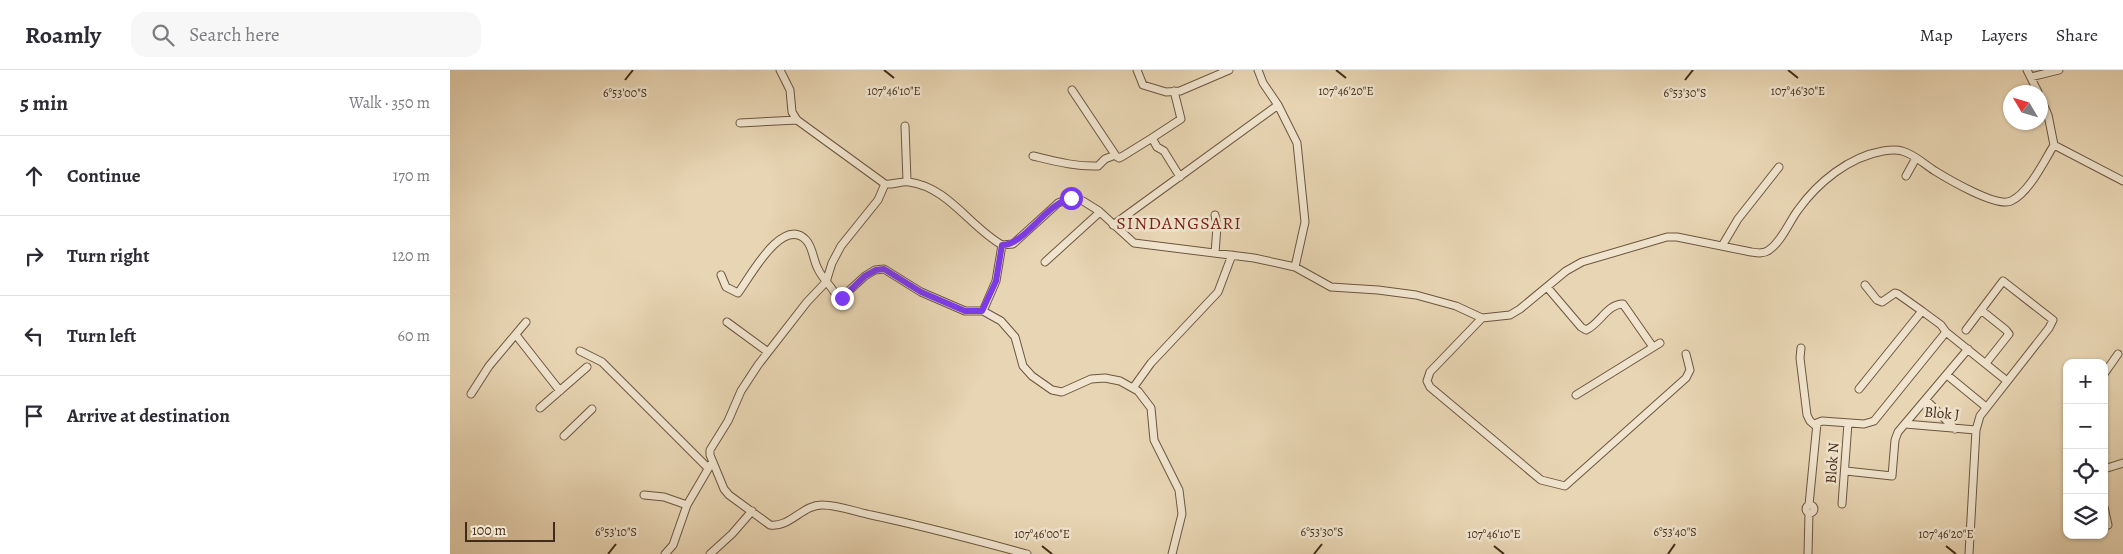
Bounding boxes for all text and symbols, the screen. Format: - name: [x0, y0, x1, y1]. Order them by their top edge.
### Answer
- search box: [131, 12, 481, 57]
- text: Roamly: [25, 19, 101, 51]
- icon: search: [149, 21, 177, 49]
- text: Search here: [189, 22, 280, 48]
- text: Map: [1920, 23, 1953, 47]
- text: Layers: [1981, 23, 2028, 47]
- text: Share: [2056, 23, 2098, 47]
- text: 107°46'10"E: [867, 83, 921, 99]
- text: 107°46'20"E: [1318, 83, 1374, 99]
- text: 107°46'30"E: [1771, 83, 1825, 99]
- text: 6°53'00"S: [603, 85, 647, 101]
- text: 6°53'30"S: [1664, 85, 1706, 101]
- north arrow: [2003, 85, 2048, 130]
- text: 5 min: [20, 89, 68, 117]
- text: Walk · 350 m: [349, 92, 430, 114]
- icon: ahead: [20, 162, 48, 190]
- text: Continue: [67, 163, 141, 189]
- text: 170 m: [393, 165, 430, 187]
- route start: [1060, 187, 1083, 210]
- district label: SINDANGSARI: [1116, 211, 1242, 235]
- icon: right: [20, 242, 48, 270]
- text: Turn right: [67, 243, 149, 269]
- text: 120 m: [392, 245, 430, 267]
- route end: [831, 287, 854, 310]
- icon: left: [20, 322, 48, 350]
- text: Turn left: [67, 323, 136, 349]
- text: 60 m: [398, 325, 430, 347]
- map controls: [2063, 359, 2108, 539]
- button: +: [2063, 359, 2108, 404]
- street label: Blok J: [1923, 401, 1961, 425]
- icon: arrive: [20, 402, 48, 430]
- text: Arrive at destination: [67, 403, 230, 429]
- button: −: [2063, 404, 2108, 449]
- street label: Blok N: [1821, 441, 1843, 484]
- button: locate: [2063, 449, 2108, 494]
- button: layers: [2063, 494, 2108, 539]
- scale bar: [465, 519, 555, 542]
- text: 100 m: [472, 521, 506, 540]
- text: 6°53'10"S: [595, 524, 637, 540]
- text: 6°53'30"S: [1301, 524, 1343, 540]
- text: 6°53'40"S: [1653, 524, 1697, 540]
- text: 107°46'00"E: [1014, 526, 1070, 542]
- text: 107°46'10"E: [1467, 526, 1521, 542]
- text: 107°46'20"E: [1918, 526, 1974, 542]

